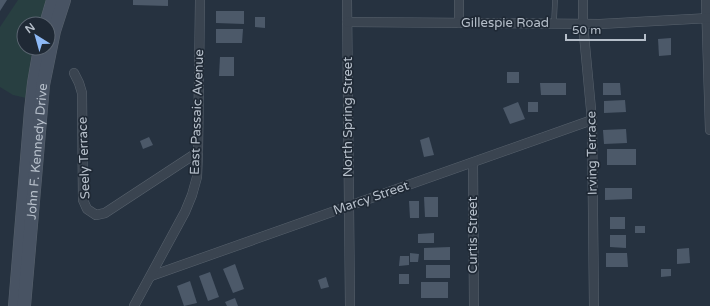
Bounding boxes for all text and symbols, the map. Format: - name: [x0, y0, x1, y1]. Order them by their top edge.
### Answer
- street label: Gillespie Road: [461, 15, 549, 31]
- north arrow: [16, 16, 56, 56]
- scale bar: [566, 16, 645, 42]
- text: N: [23, 21, 38, 36]
- text: 50 m: [572, 23, 601, 37]
- street label: East Passaic Avenue: [187, 49, 207, 175]
- street label: North Spring Street: [340, 57, 356, 177]
- street label: John F. Kennedy Drive: [23, 83, 51, 220]
- street label: Irving Terrace: [583, 111, 601, 195]
- street label: Seely Terrace: [75, 117, 93, 199]
- street label: Marcy Street: [331, 178, 411, 218]
- street label: Curtis Street: [465, 197, 481, 273]

